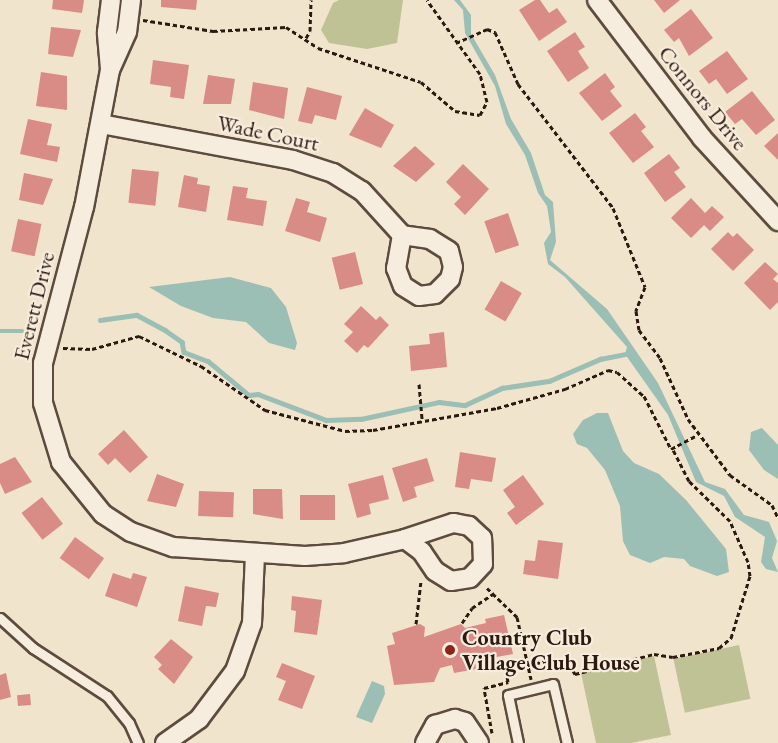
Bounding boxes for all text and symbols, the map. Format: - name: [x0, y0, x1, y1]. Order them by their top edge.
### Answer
- street label: Connors Drive: [653, 41, 753, 155]
- street label: Wade Court: [215, 109, 321, 157]
- street label: Everett Drive: [8, 249, 60, 363]
- place label: Country Club Village Club House: [462, 624, 640, 676]
- marker: Country Club Village Club House: [443, 643, 457, 657]

